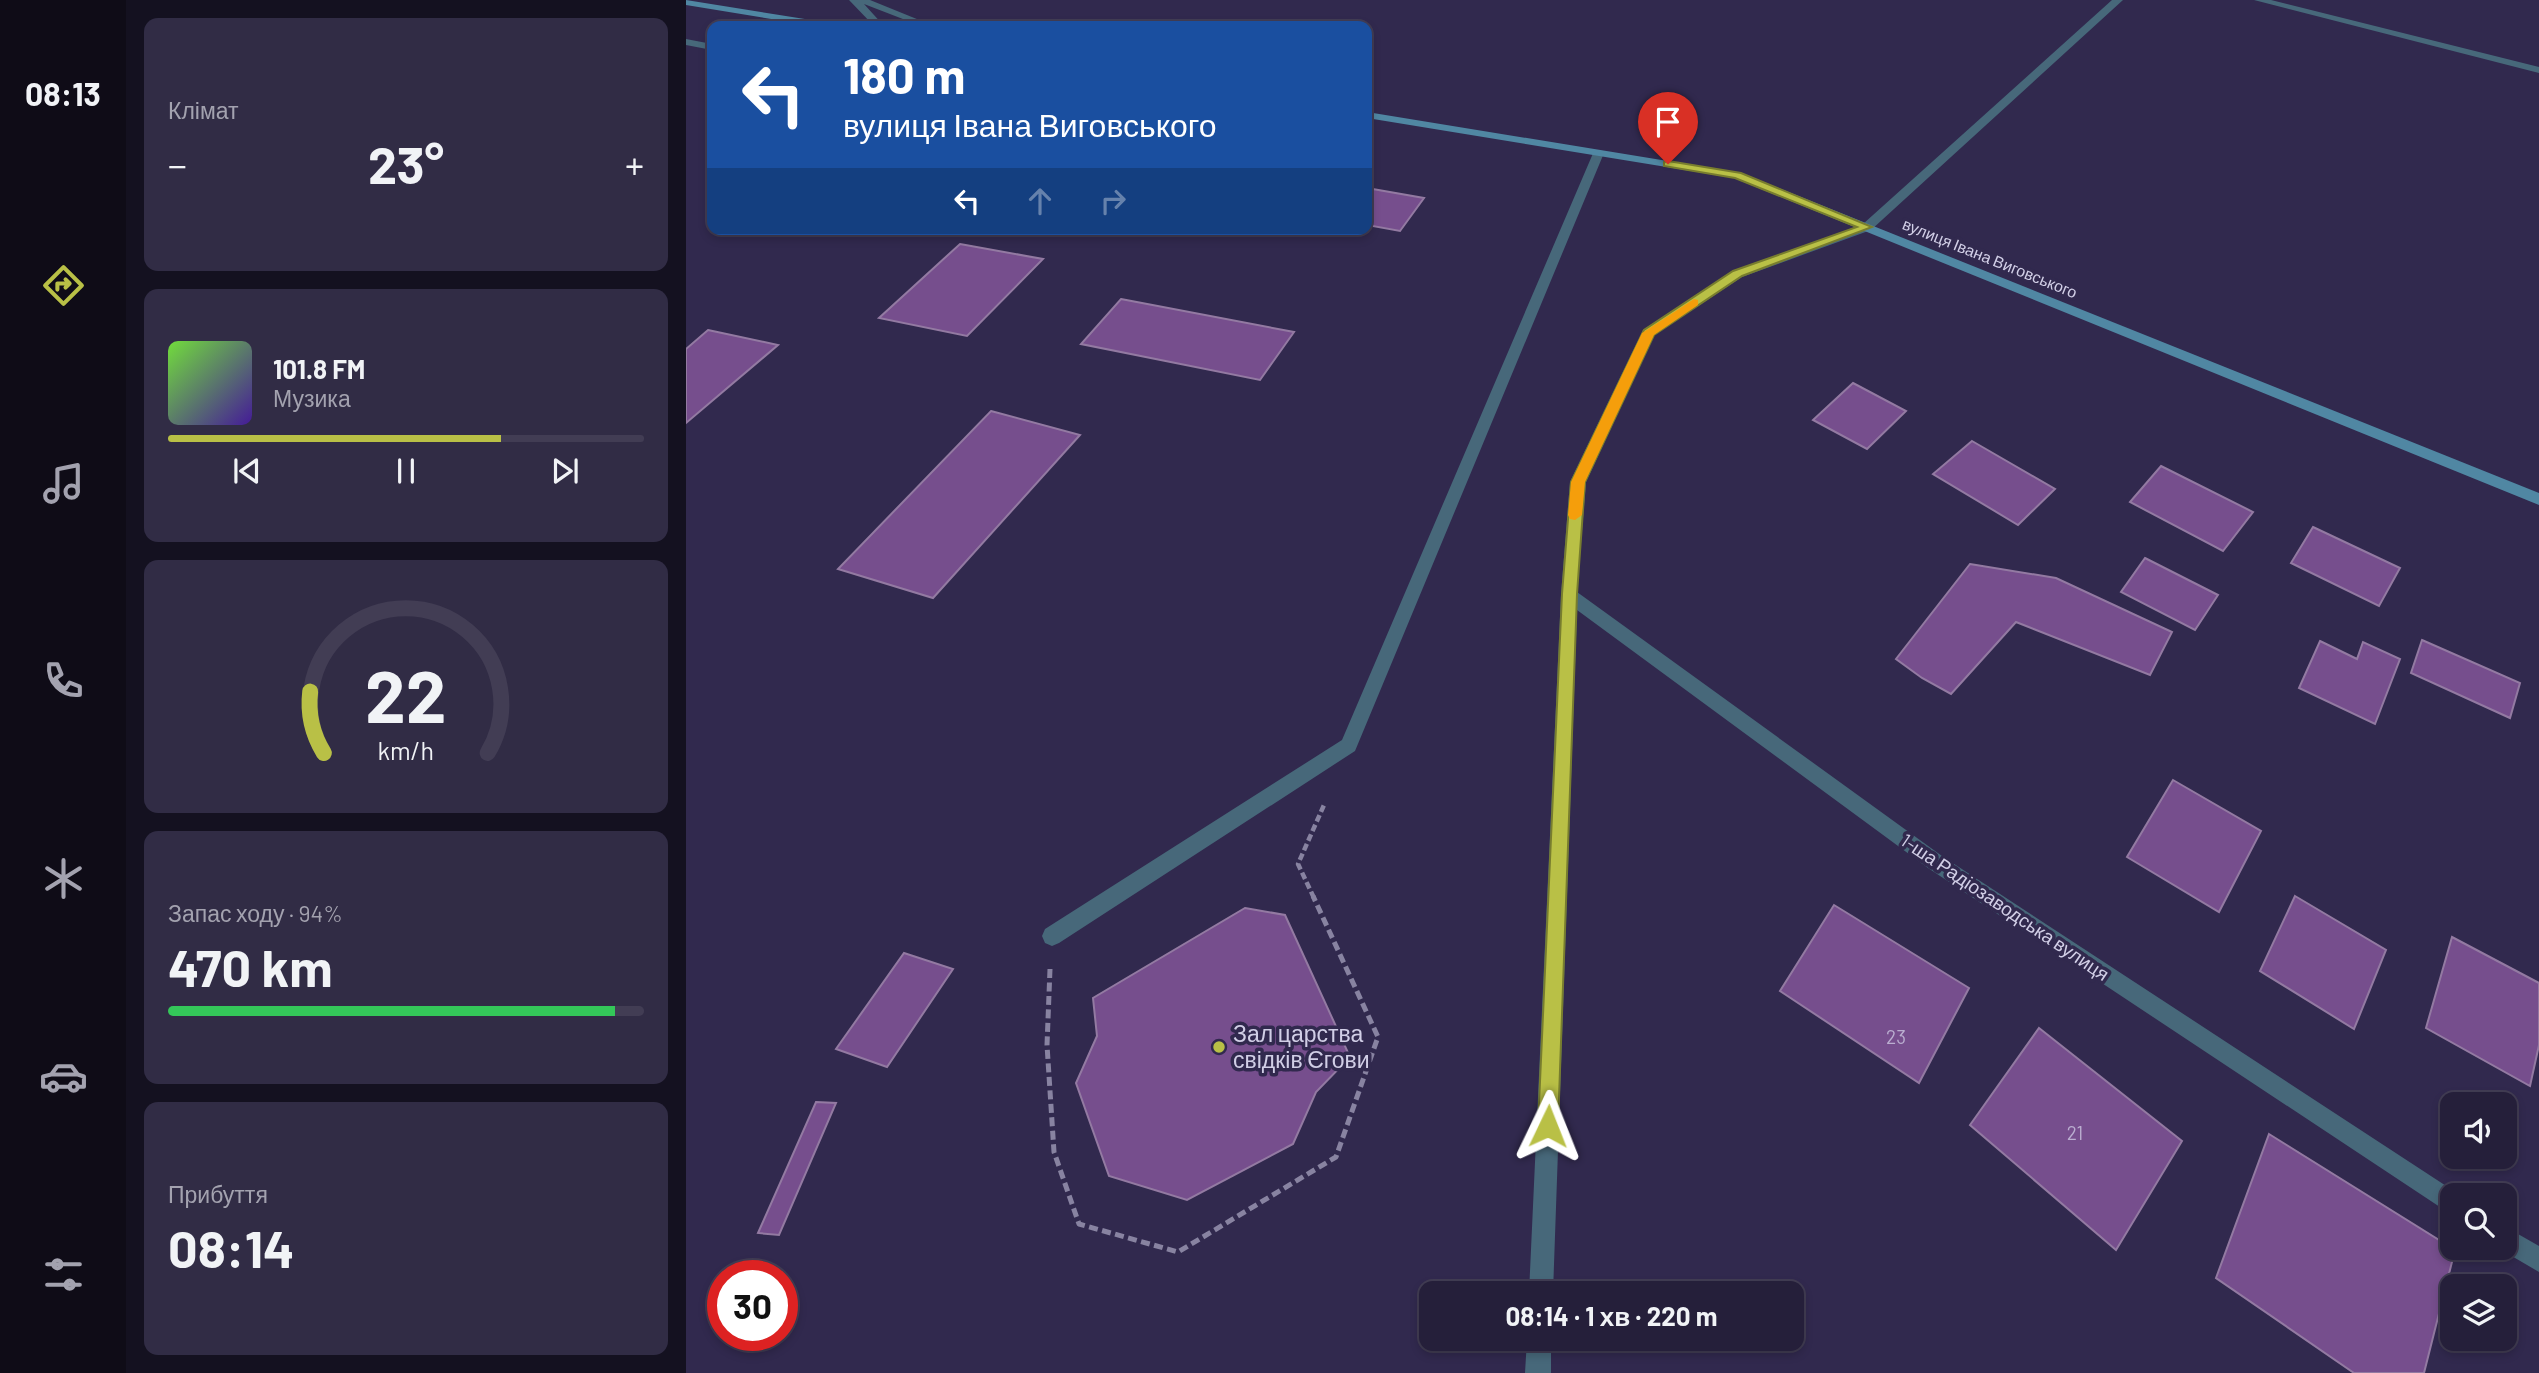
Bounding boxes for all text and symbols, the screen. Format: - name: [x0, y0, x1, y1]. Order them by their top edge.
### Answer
- text: 180 m: [843, 45, 966, 104]
- icon: left: [728, 49, 819, 140]
- text: 08:13: [25, 74, 101, 112]
- pin: [1638, 92, 1698, 164]
- text: Клімат: [168, 96, 239, 124]
- icon: arrive: [1649, 103, 1687, 141]
- text: вулиця Івана Виговського: [843, 105, 1217, 143]
- text: 23°: [368, 132, 444, 194]
- text: −: [168, 141, 187, 187]
- text: +: [625, 141, 644, 187]
- icon: left: [948, 182, 986, 220]
- icon: ahead: [1021, 182, 1059, 220]
- icon: right: [1094, 182, 1132, 220]
- street label: вулиця Івана Виговського: [1900, 214, 2080, 301]
- icon: directions: [39, 261, 88, 310]
- text: 101.8 FM: [273, 353, 365, 384]
- text: Музика: [273, 384, 351, 412]
- icon: previous: [228, 452, 266, 490]
- icon: pause: [387, 452, 425, 490]
- icon: next: [546, 452, 584, 490]
- icon: music: [39, 459, 88, 508]
- text: 22: [365, 650, 447, 738]
- icon: phone: [39, 656, 88, 705]
- text: km/h: [378, 734, 434, 764]
- street label: 1-ша Радіозаводська вулиця: [1897, 828, 2114, 985]
- icon: climate: [39, 854, 88, 903]
- text: Запас ходу · 94%: [168, 899, 343, 927]
- text: 470 km: [168, 935, 333, 997]
- place label: Зал царства свідків Єгови: [1233, 1019, 1370, 1073]
- house number: 23: [1886, 1025, 1906, 1048]
- marker: Зал царства свідків Єгови: [1211, 1039, 1227, 1055]
- icon: car: [39, 1052, 88, 1101]
- position arrow: [1511, 1089, 1585, 1163]
- map controls: [2440, 1092, 2517, 1351]
- button: sound: [2440, 1092, 2517, 1169]
- house number: 21: [2067, 1121, 2083, 1144]
- text: Прибуття: [168, 1180, 268, 1208]
- button: search: [2440, 1183, 2517, 1260]
- text: 08:14: [168, 1216, 295, 1278]
- icon: filters: [39, 1250, 88, 1299]
- speed limit sign: 30: [707, 1260, 798, 1351]
- button: layers: [2440, 1274, 2517, 1351]
- text: 08:14 · 1 хв · 220 m: [1505, 1300, 1718, 1331]

